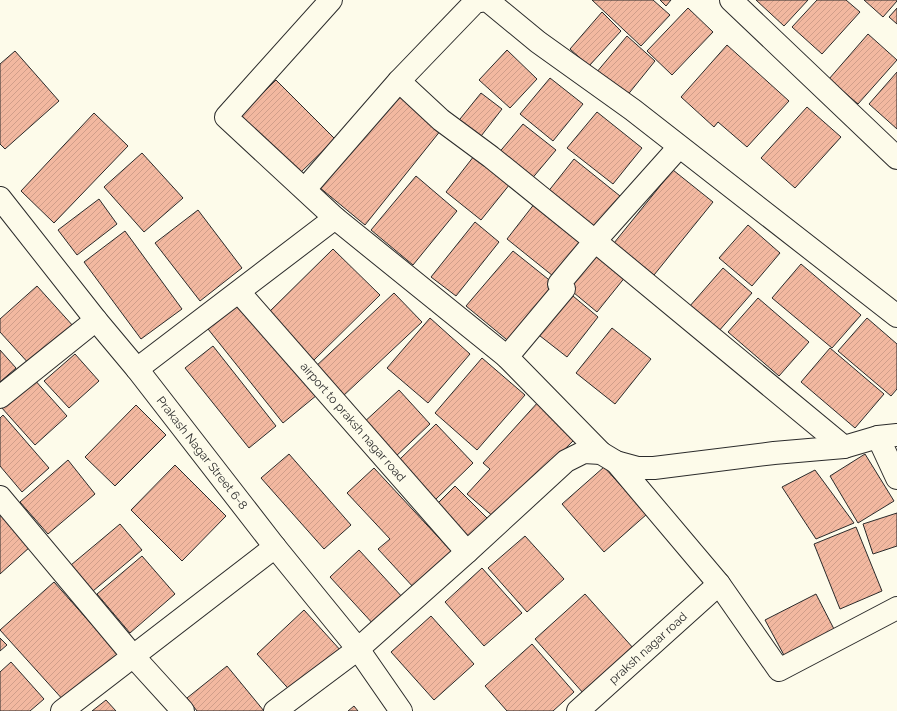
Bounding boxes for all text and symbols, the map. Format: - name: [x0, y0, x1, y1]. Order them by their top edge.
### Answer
- street label: airport to praksh nagar road: [297, 360, 409, 484]
- street label: Prakash Nagar Street 6-8: [154, 394, 250, 512]
- street label: praksh nagar road: [606, 609, 690, 687]

